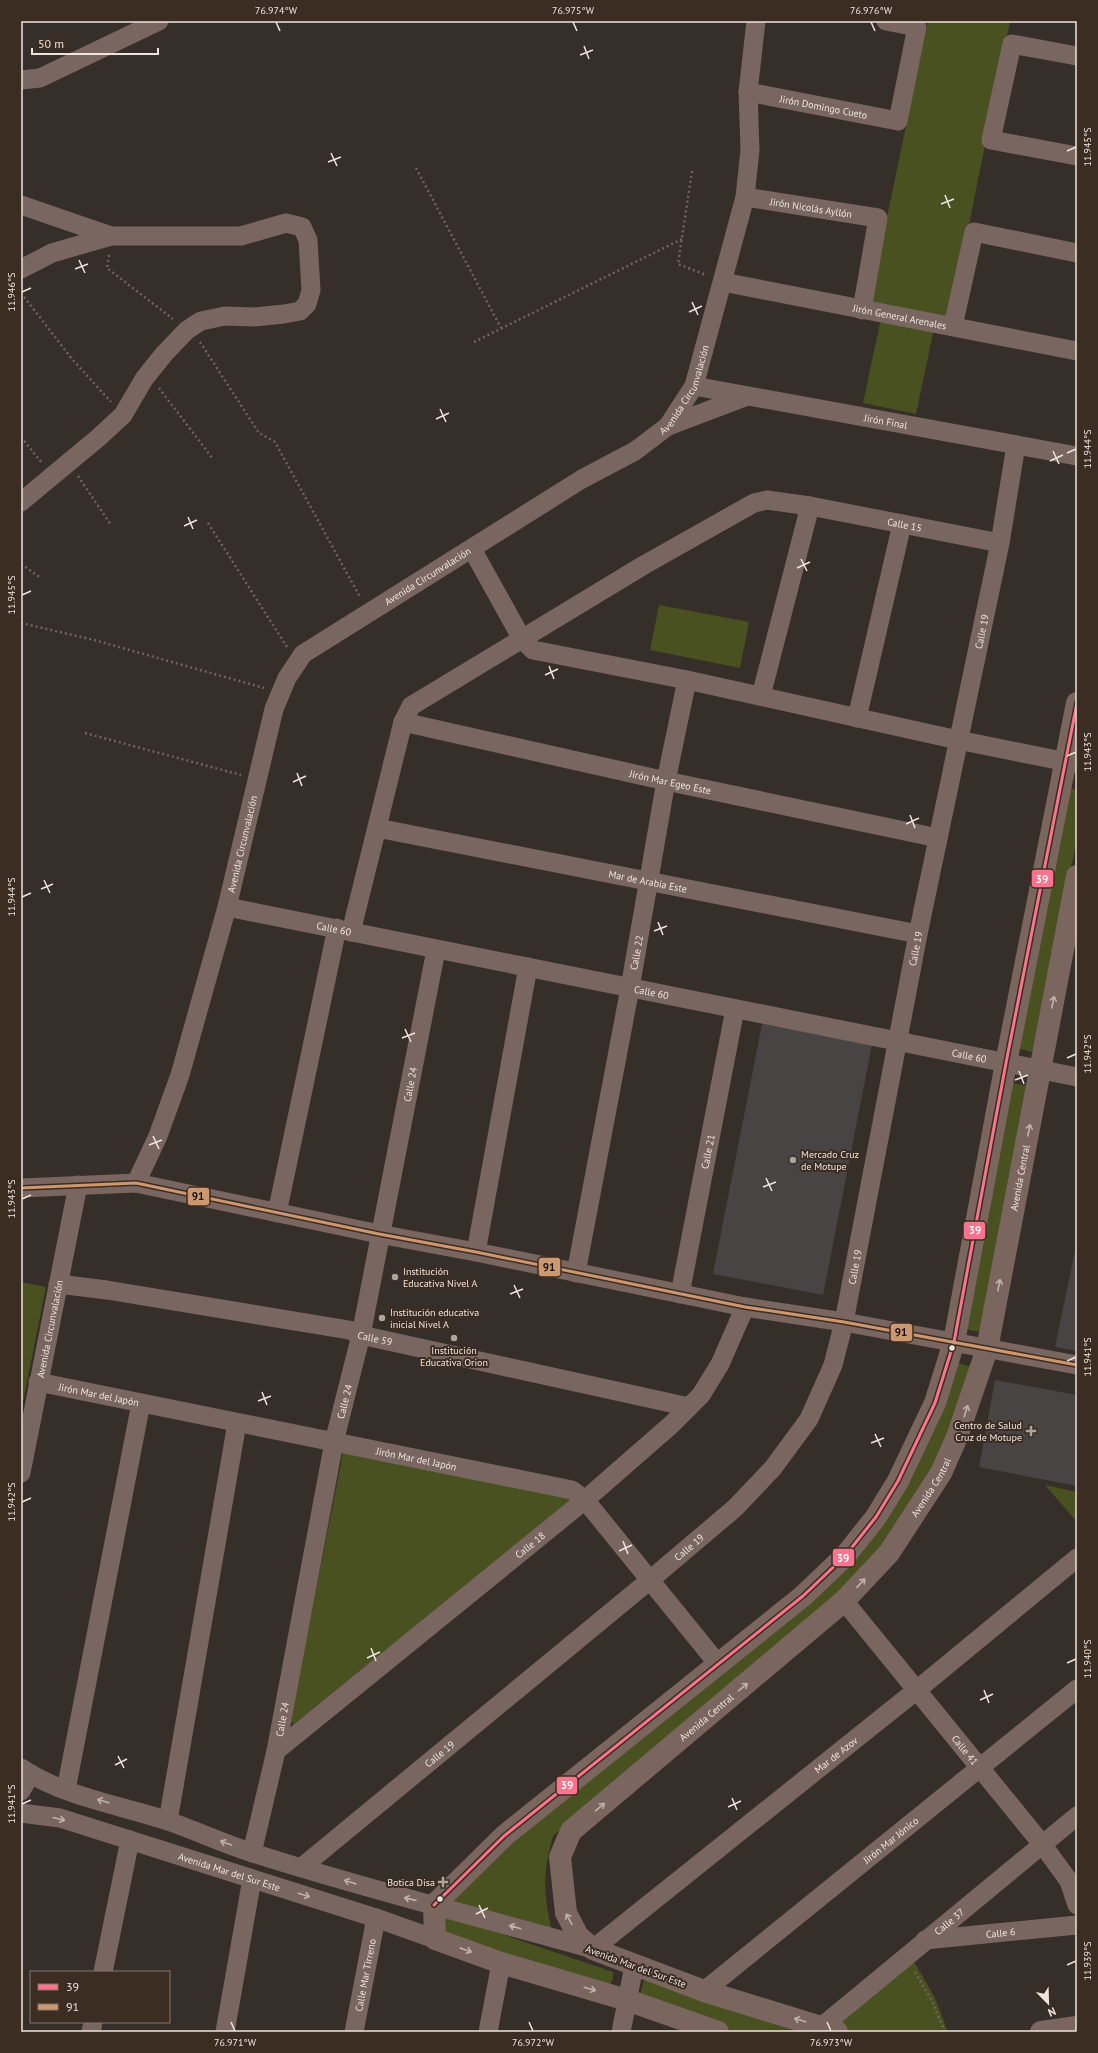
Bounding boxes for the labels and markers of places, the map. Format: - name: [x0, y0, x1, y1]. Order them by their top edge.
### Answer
- place label: Mercado Cruz de Motupe: [801, 1148, 859, 1173]
- marker: Mercado Cruz de Motupe: [788, 1155, 798, 1165]
- place label: Institución Educativa Nivel A: [403, 1265, 478, 1290]
- marker: Institución Educativa Nivel A: [390, 1272, 400, 1282]
- place label: Institución educativa inicial Nivel A: [390, 1306, 479, 1331]
- marker: Institución educativa inicial Nivel A: [377, 1313, 387, 1323]
- marker: Institución Educativa Orion: [449, 1333, 459, 1343]
- unlabelled marker: [947, 1343, 957, 1353]
- place label: Institución Educativa Orion: [420, 1344, 488, 1369]
- place label: Centro de Salud Cruz de Motupe: [954, 1419, 1022, 1444]
- marker: Centro de Salud Cruz de Motupe: [1025, 1425, 1037, 1437]
- place label: Botica Disa: [387, 1876, 435, 1889]
- marker: Botica Disa: [438, 1877, 448, 1887]
- unlabelled marker: [435, 1894, 445, 1904]

